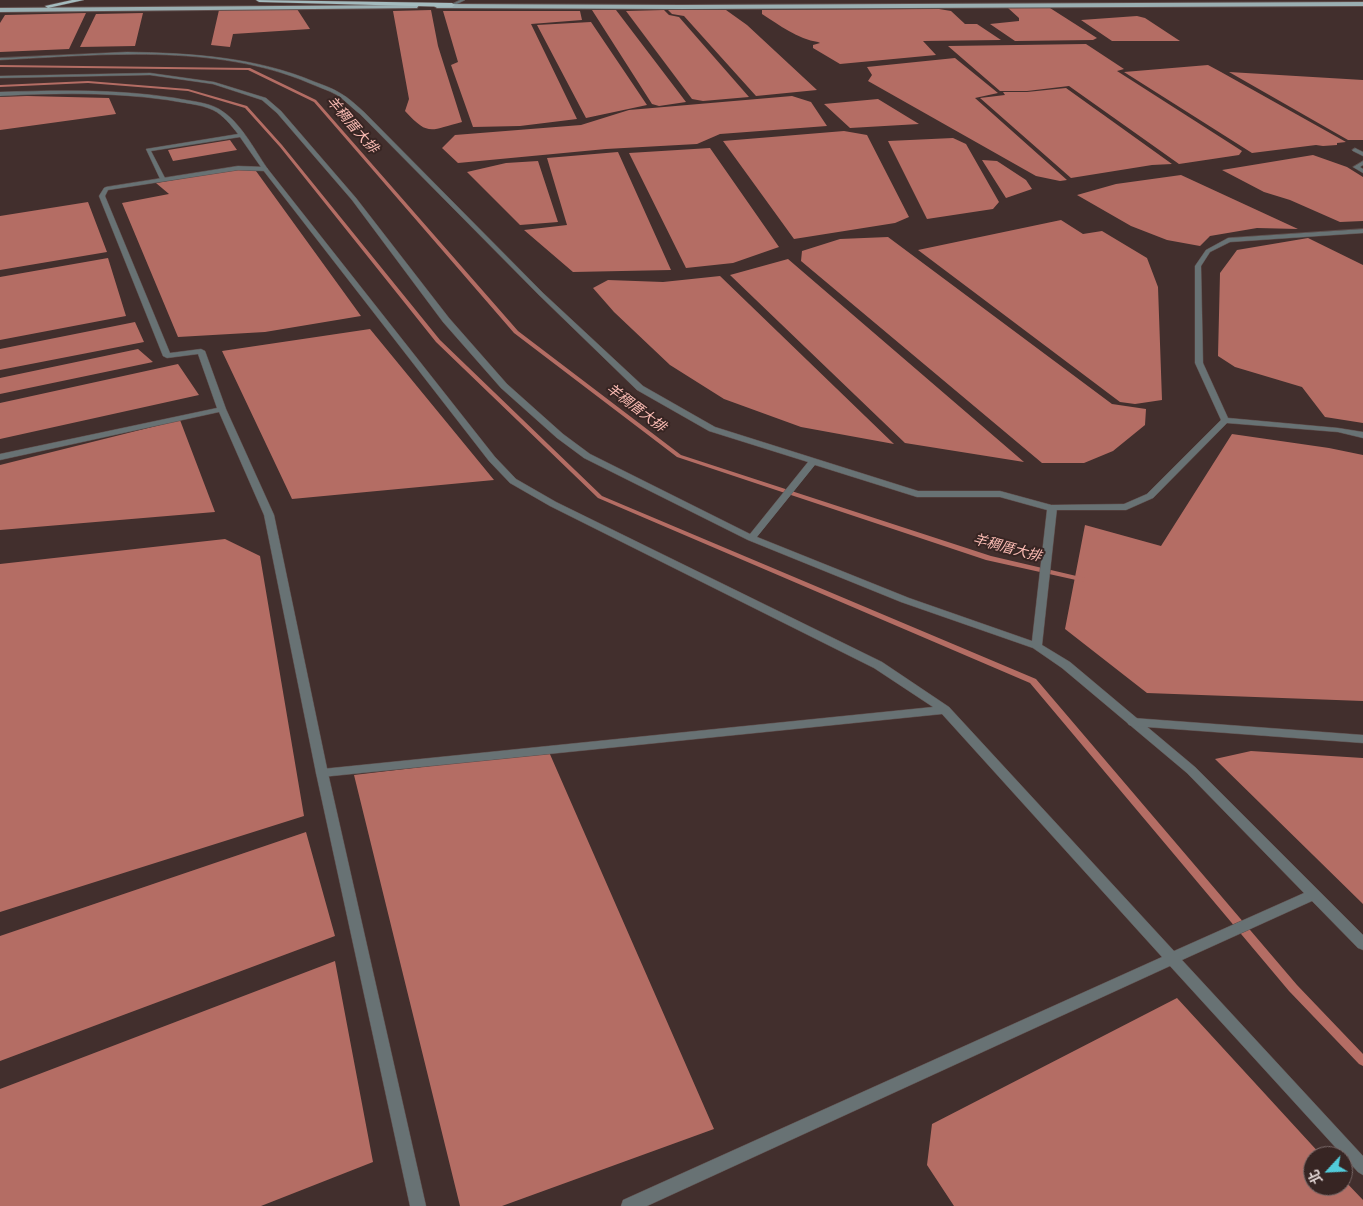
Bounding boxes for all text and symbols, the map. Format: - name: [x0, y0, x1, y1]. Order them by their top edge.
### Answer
- water label: 羊稠厝大排: [323, 93, 381, 157]
- water label: 羊稠厝大排: [603, 380, 669, 436]
- water label: 羊稠厝大排: [971, 531, 1043, 565]
- north arrow: [1303, 1146, 1353, 1196]
- text: 北: [1304, 1167, 1326, 1187]

